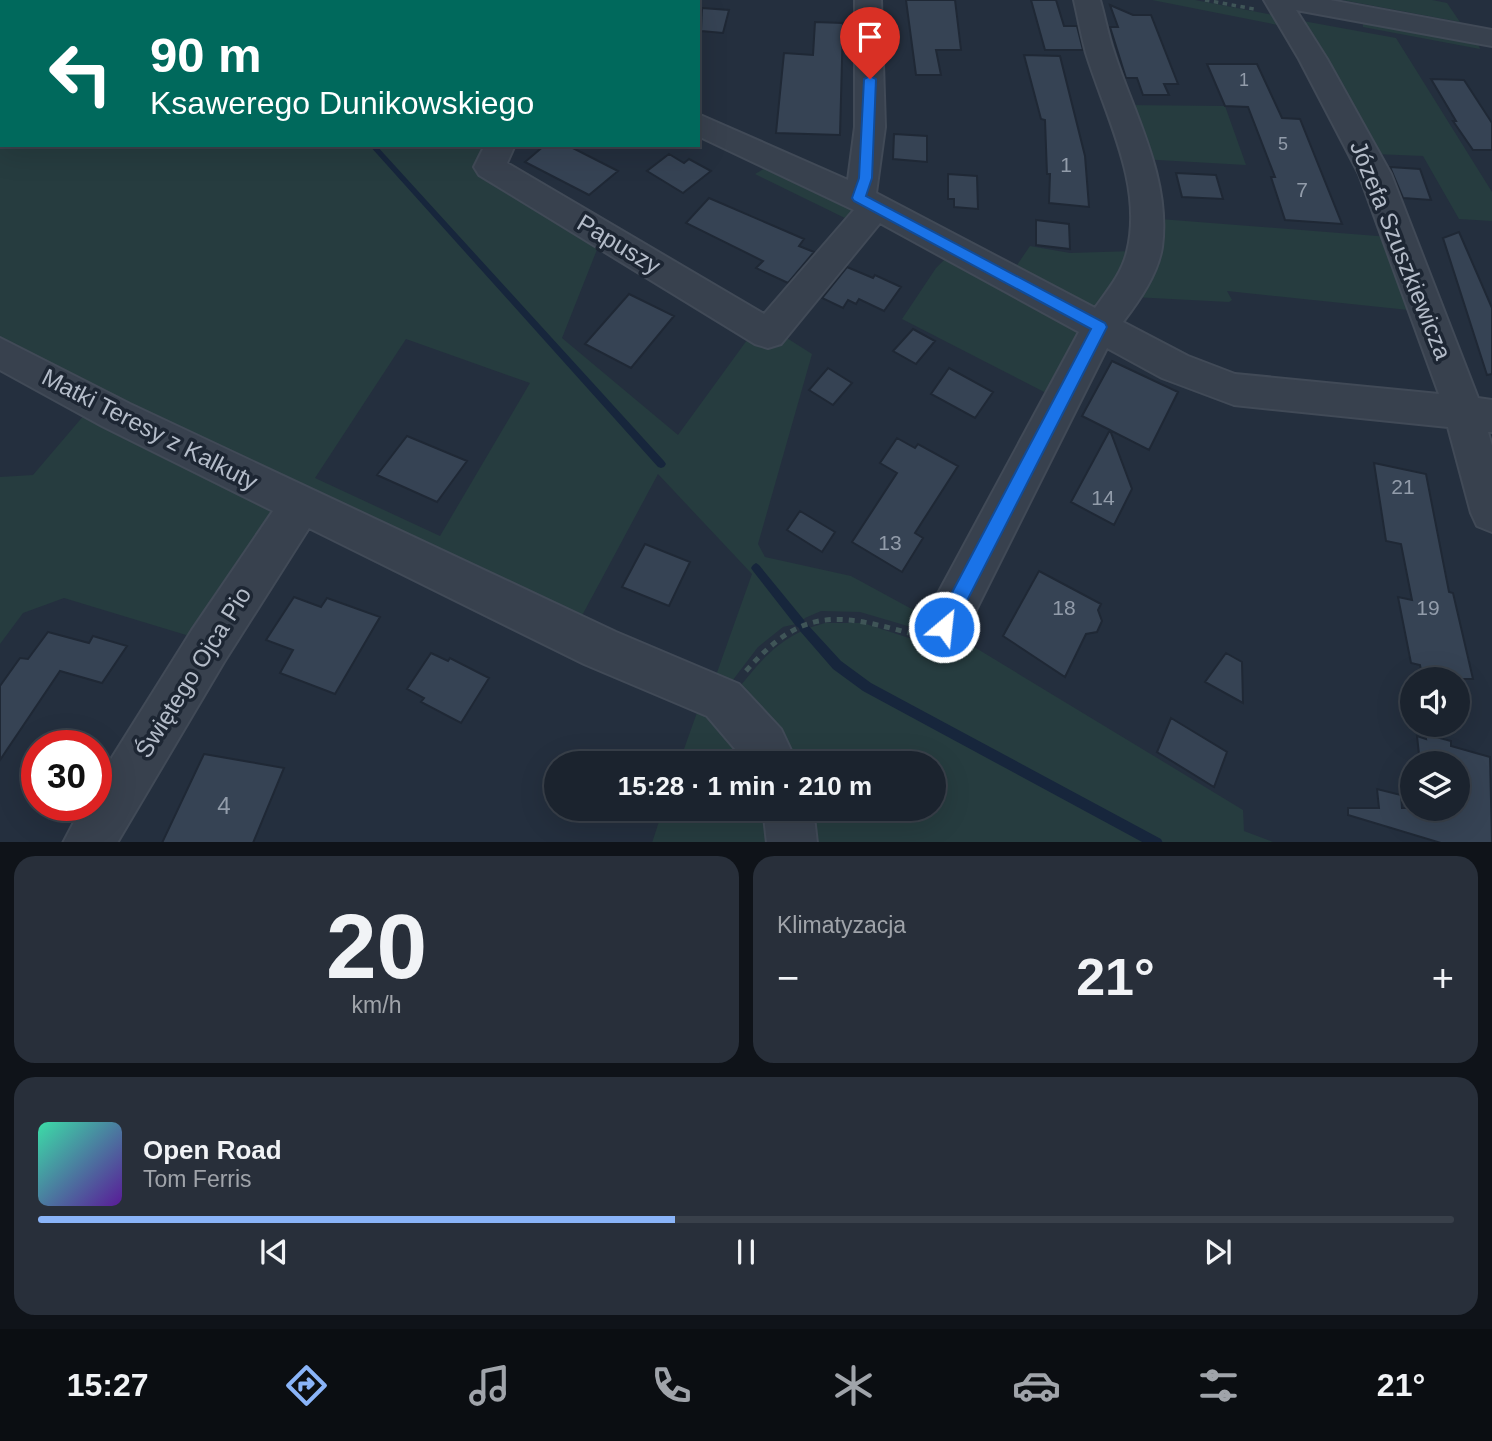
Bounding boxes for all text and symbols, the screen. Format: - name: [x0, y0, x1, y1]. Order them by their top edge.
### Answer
- pin: [840, 7, 900, 79]
- icon: arrive: [851, 18, 889, 56]
- icon: left: [35, 28, 126, 119]
- text: 90 m: [150, 28, 262, 82]
- house number: 1: [1239, 70, 1249, 90]
- text: Ksawerego Dunikowskiego: [150, 85, 534, 121]
- house number: 5: [1278, 134, 1288, 154]
- street label: Józefa Szuszkiewicza: [1345, 137, 1457, 364]
- house number: 1: [1060, 153, 1072, 176]
- house number: 7: [1296, 178, 1308, 201]
- street label: Papuszy: [573, 209, 665, 279]
- street label: Matki Teresy z Kalkuty: [38, 363, 262, 495]
- house number: 21: [1391, 475, 1415, 498]
- house number: 14: [1091, 486, 1115, 509]
- house number: 13: [878, 531, 902, 554]
- street label: Świętego Ojca Pio: [130, 582, 256, 762]
- position arrow: [907, 590, 981, 664]
- house number: 18: [1052, 596, 1076, 619]
- house number: 19: [1416, 596, 1440, 619]
- map controls: [1400, 667, 1470, 821]
- button: sound: [1400, 667, 1470, 737]
- speed limit sign: 30: [21, 730, 112, 821]
- button: layers: [1400, 751, 1470, 821]
- text: 15:28 · 1 min · 210 m: [618, 771, 872, 801]
- house number: 4: [217, 792, 231, 819]
- text: 20: [326, 896, 427, 997]
- text: Klimatyzacja: [777, 912, 906, 938]
- text: 21°: [1076, 948, 1155, 1006]
- text: −: [777, 957, 799, 999]
- text: +: [1432, 957, 1454, 999]
- text: km/h: [352, 992, 401, 1018]
- text: Open Road: [143, 1135, 282, 1165]
- text: Tom Ferris: [143, 1166, 252, 1192]
- icon: previous: [255, 1233, 293, 1271]
- icon: pause: [727, 1233, 765, 1271]
- icon: next: [1199, 1233, 1237, 1271]
- icon: directions: [282, 1361, 331, 1410]
- icon: music: [465, 1361, 514, 1410]
- icon: phone: [647, 1361, 696, 1410]
- icon: climate: [829, 1361, 878, 1410]
- icon: car: [1012, 1361, 1061, 1410]
- icon: filters: [1194, 1361, 1243, 1410]
- text: 15:27: [67, 1367, 149, 1403]
- text: 21°: [1377, 1367, 1425, 1403]

